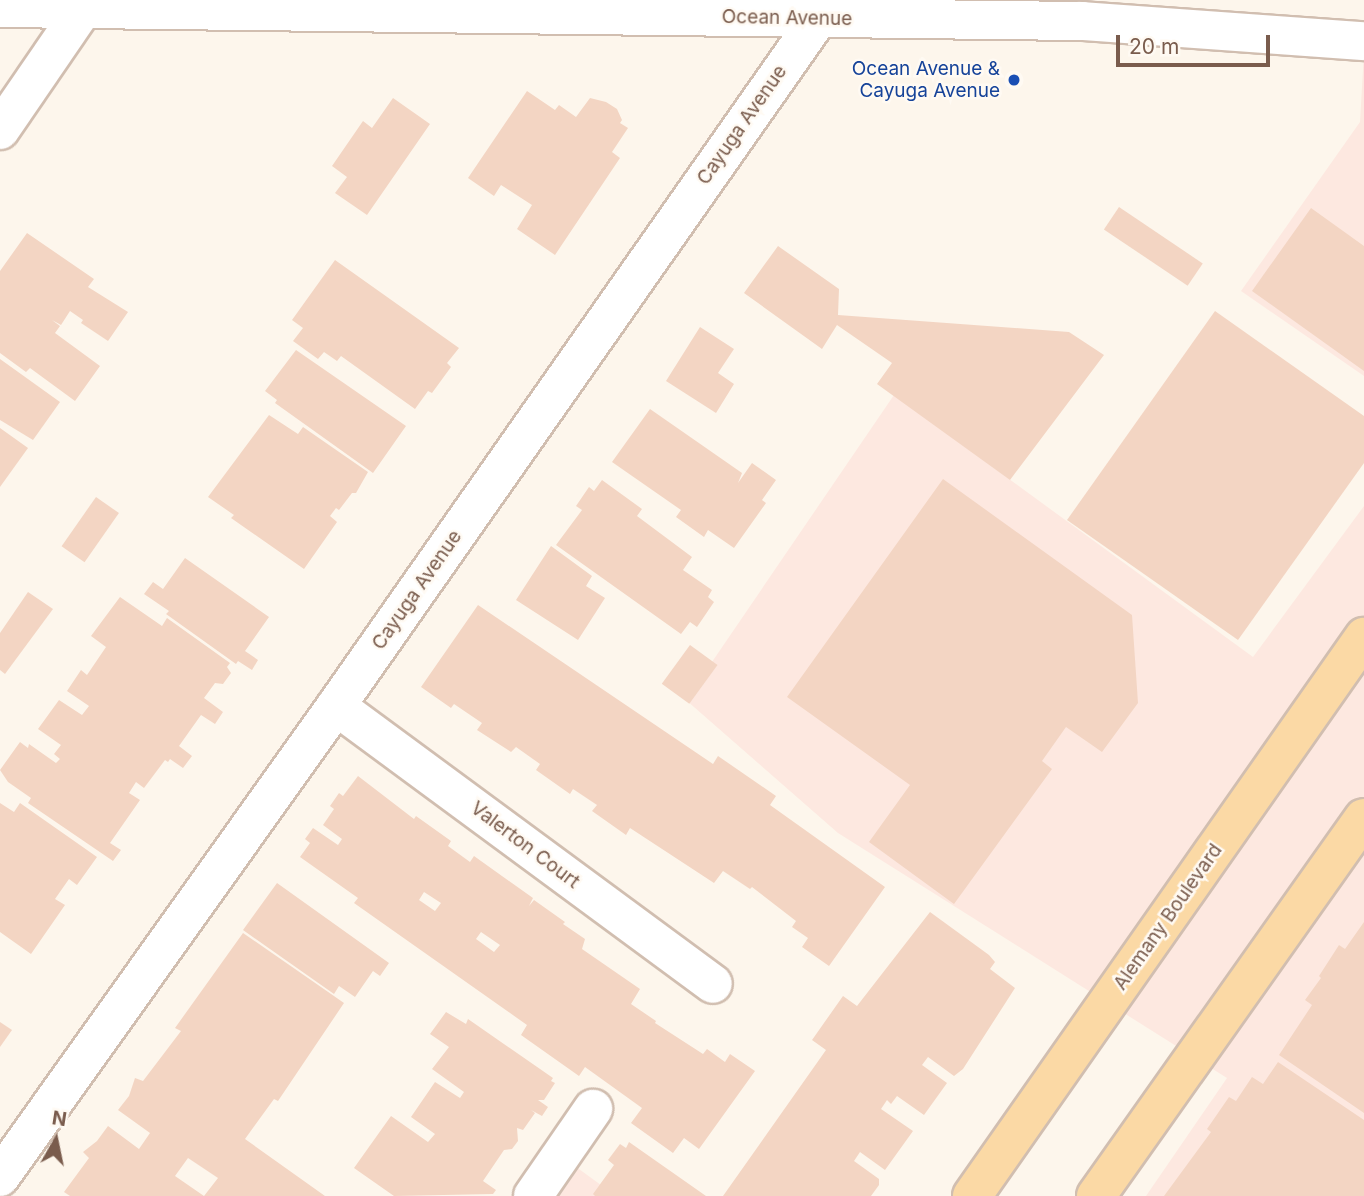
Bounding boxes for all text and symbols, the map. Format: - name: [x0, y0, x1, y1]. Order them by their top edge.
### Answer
- street label: Ocean Avenue: [721, 5, 853, 31]
- scale bar: [1119, 21, 1273, 65]
- text: 20 m: [1129, 34, 1179, 59]
- place label: Ocean Avenue & Cayuga Avenue: [852, 58, 1000, 102]
- street label: Cayuga Avenue: [692, 61, 792, 189]
- marker: Ocean Avenue & Cayuga Avenue: [1006, 72, 1022, 88]
- street label: Cayuga Avenue: [367, 526, 467, 654]
- street label: Valerton Court: [466, 797, 584, 893]
- street label: Alemany Boulevard: [1109, 840, 1227, 994]
- north arrow: [21, 1105, 91, 1175]
- text: N: [50, 1106, 68, 1131]

